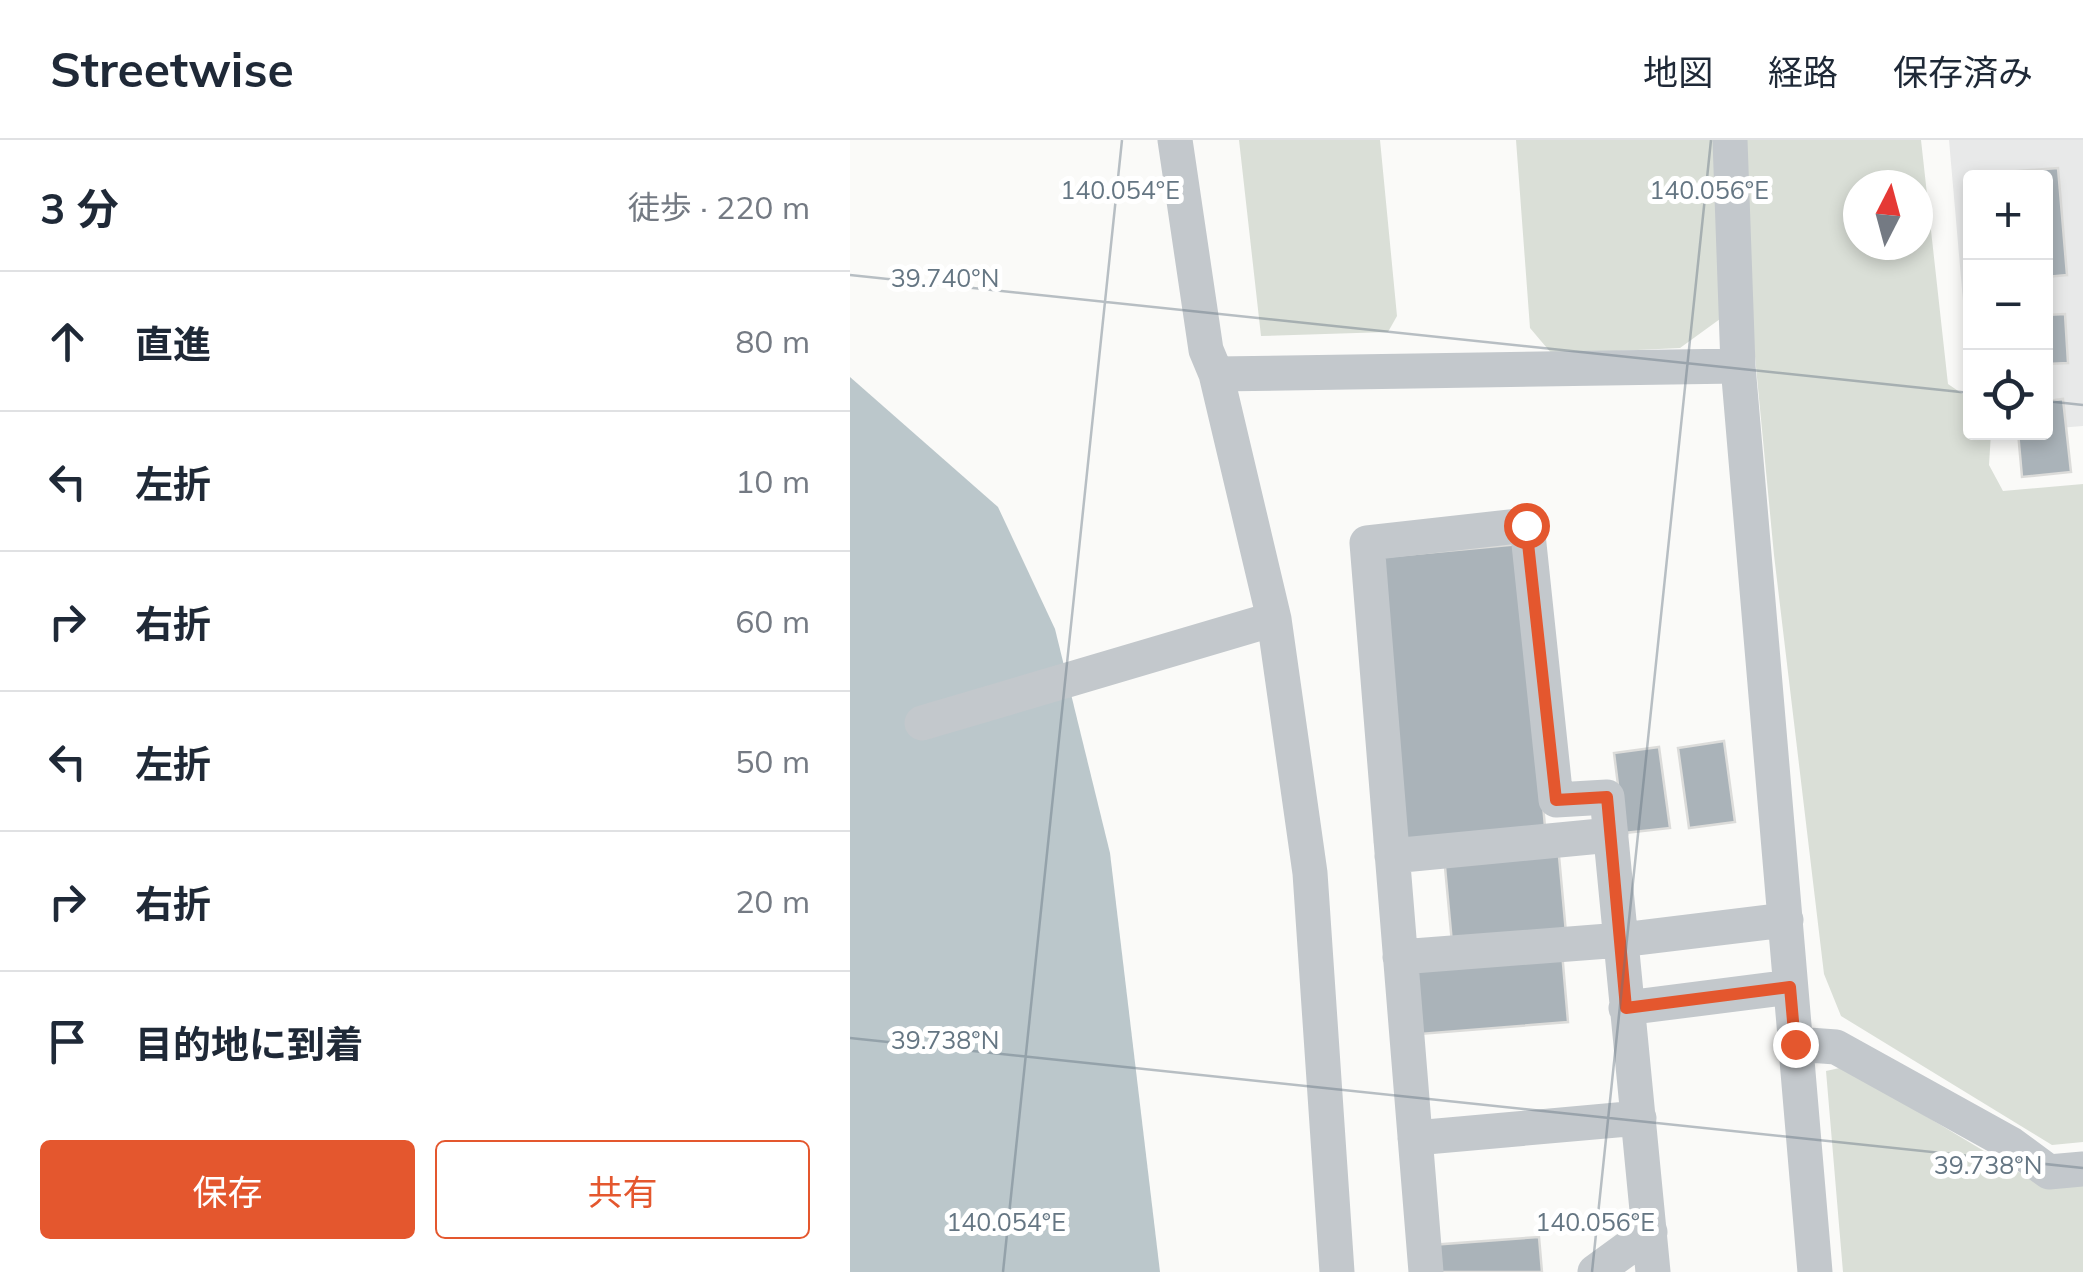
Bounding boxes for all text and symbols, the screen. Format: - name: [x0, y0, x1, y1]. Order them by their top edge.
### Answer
- text: Streetwise: [50, 39, 294, 99]
- text: 地図: [1643, 50, 1713, 94]
- text: 経路: [1768, 50, 1838, 94]
- text: 保存済み: [1893, 50, 2033, 94]
- north arrow: [1843, 170, 1933, 260]
- map controls: [1963, 170, 2053, 440]
- button: +: [1963, 170, 2053, 260]
- text: 140.054°E: [1060, 174, 1180, 205]
- text: 140.056°E: [1649, 174, 1769, 205]
- text: 3 分: [40, 182, 119, 235]
- text: 徒歩 · 220 m: [628, 187, 810, 227]
- button: −: [1963, 260, 2053, 350]
- text: 39.740°N: [891, 262, 999, 293]
- icon: ahead: [40, 314, 95, 369]
- text: 直進: [135, 320, 211, 368]
- text: 80 m: [735, 321, 810, 361]
- button: locate: [1963, 350, 2053, 440]
- icon: left: [40, 454, 95, 509]
- text: 左折: [135, 460, 211, 508]
- text: 10 m: [735, 461, 810, 501]
- route start: [1504, 503, 1550, 549]
- icon: right: [40, 594, 95, 649]
- text: 右折: [135, 600, 211, 648]
- text: 60 m: [735, 601, 810, 641]
- icon: left: [40, 734, 95, 789]
- text: 左折: [135, 740, 211, 788]
- text: 50 m: [735, 741, 810, 781]
- icon: right: [40, 874, 95, 929]
- text: 右折: [135, 880, 211, 928]
- text: 20 m: [735, 881, 810, 921]
- icon: arrive: [40, 1014, 95, 1069]
- text: 目的地に到着: [135, 1020, 363, 1068]
- route end: [1773, 1022, 1819, 1068]
- text: 39.738°N: [891, 1024, 999, 1055]
- button: 保存: [40, 1140, 415, 1239]
- button: 共有: [435, 1140, 810, 1239]
- text: 39.738°N: [1934, 1149, 2042, 1180]
- text: 140.054°E: [946, 1206, 1066, 1237]
- text: 140.056°E: [1535, 1206, 1655, 1237]

